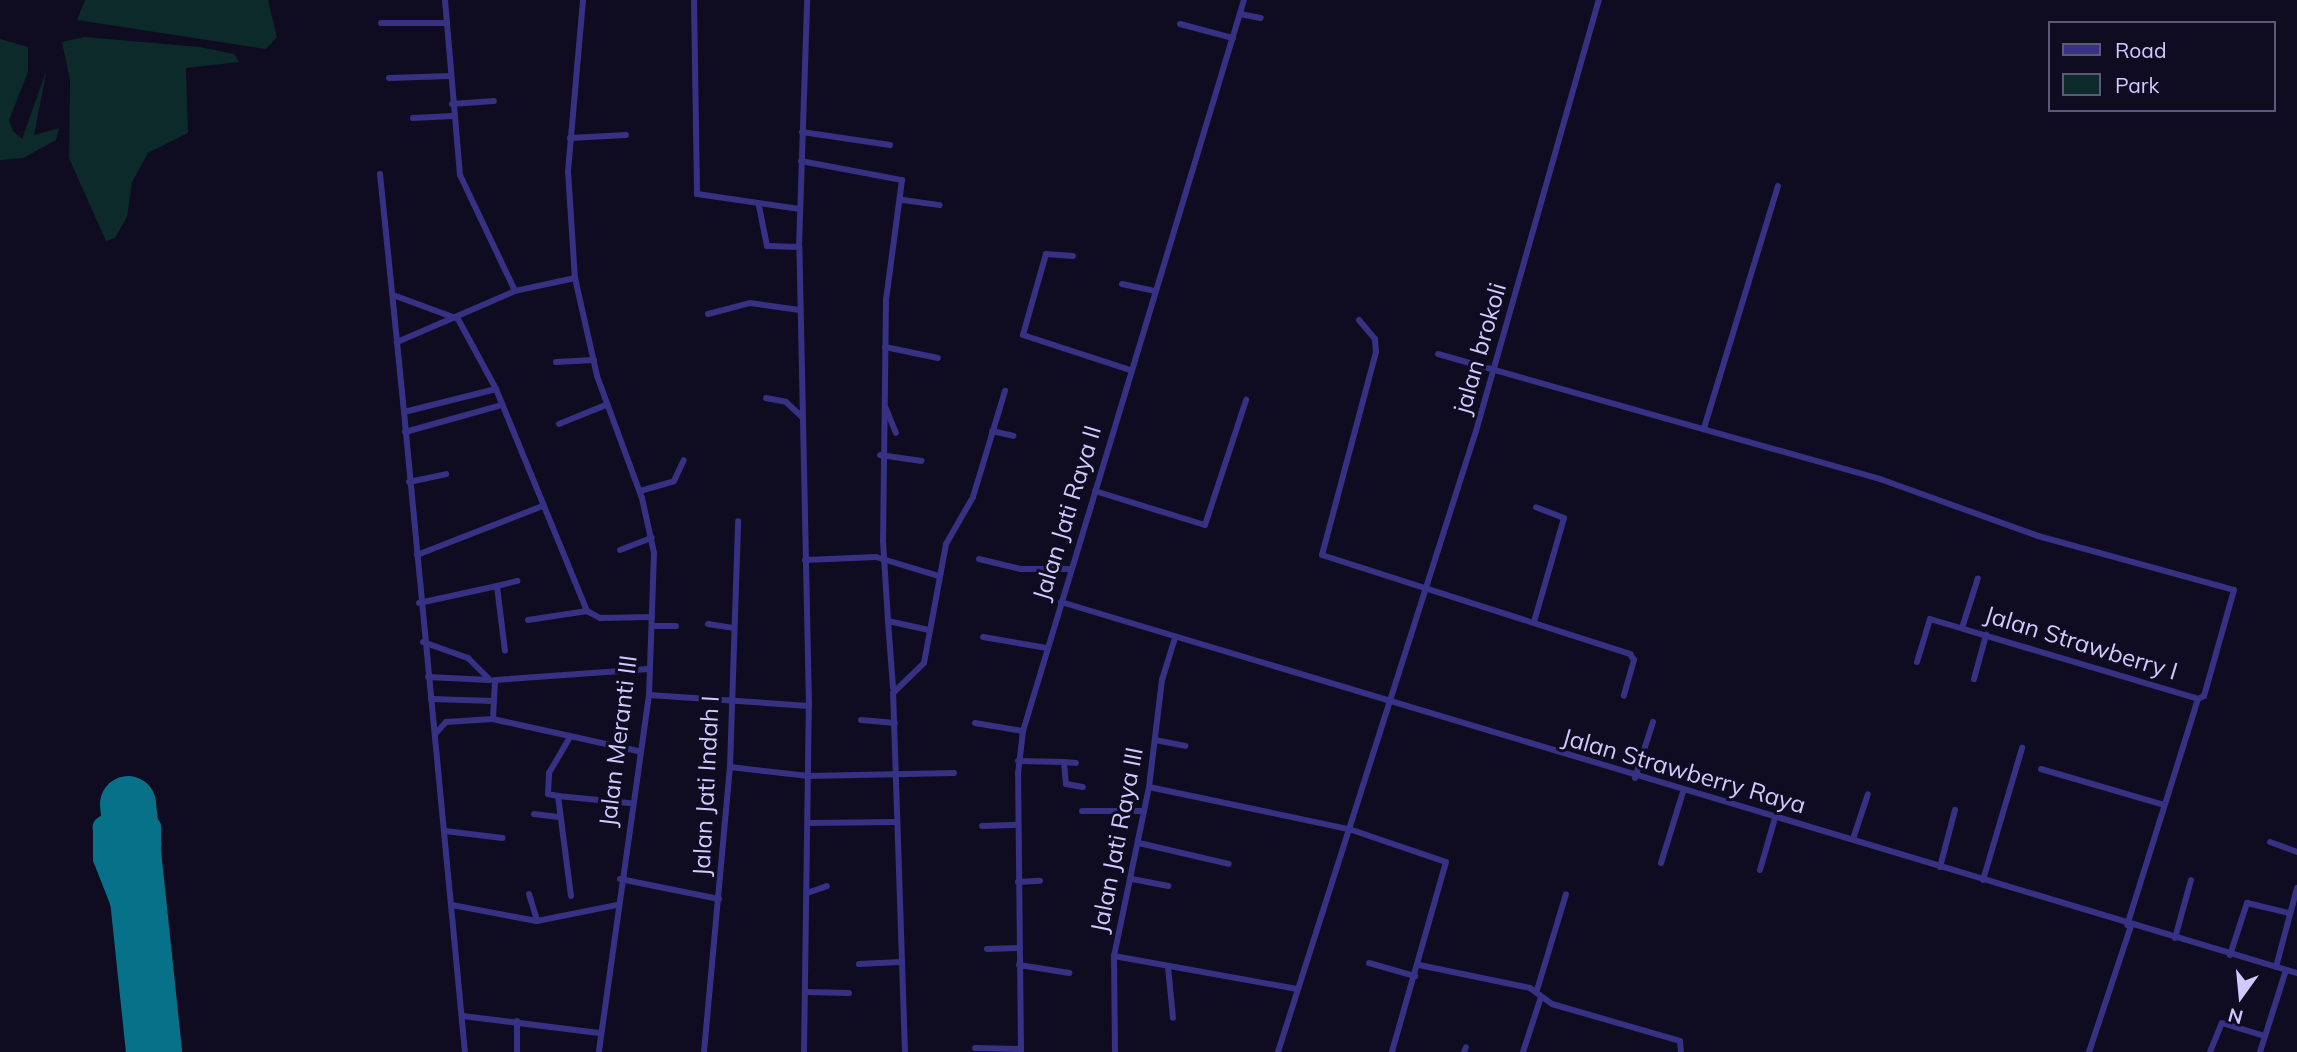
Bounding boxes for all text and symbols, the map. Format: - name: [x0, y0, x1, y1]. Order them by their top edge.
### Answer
- legend: [2048, 21, 2276, 112]
- text: Road: [2115, 37, 2166, 63]
- text: Park: [2115, 72, 2159, 98]
- street label: jalan brokoli: [1448, 279, 1512, 417]
- street label: Jalan Jati Raya II: [1027, 422, 1107, 604]
- street label: Jalan Strawberry I: [1981, 600, 2181, 686]
- street label: Jalan Meranti III: [593, 654, 643, 828]
- street label: Jalan Jati Indah I: [687, 695, 725, 877]
- street label: Jalan Strawberry Raya: [1559, 722, 1809, 820]
- street label: Jalan Jati Raya III: [1085, 745, 1149, 935]
- north arrow: [2206, 961, 2276, 1031]
- text: N: [2226, 1003, 2246, 1030]

